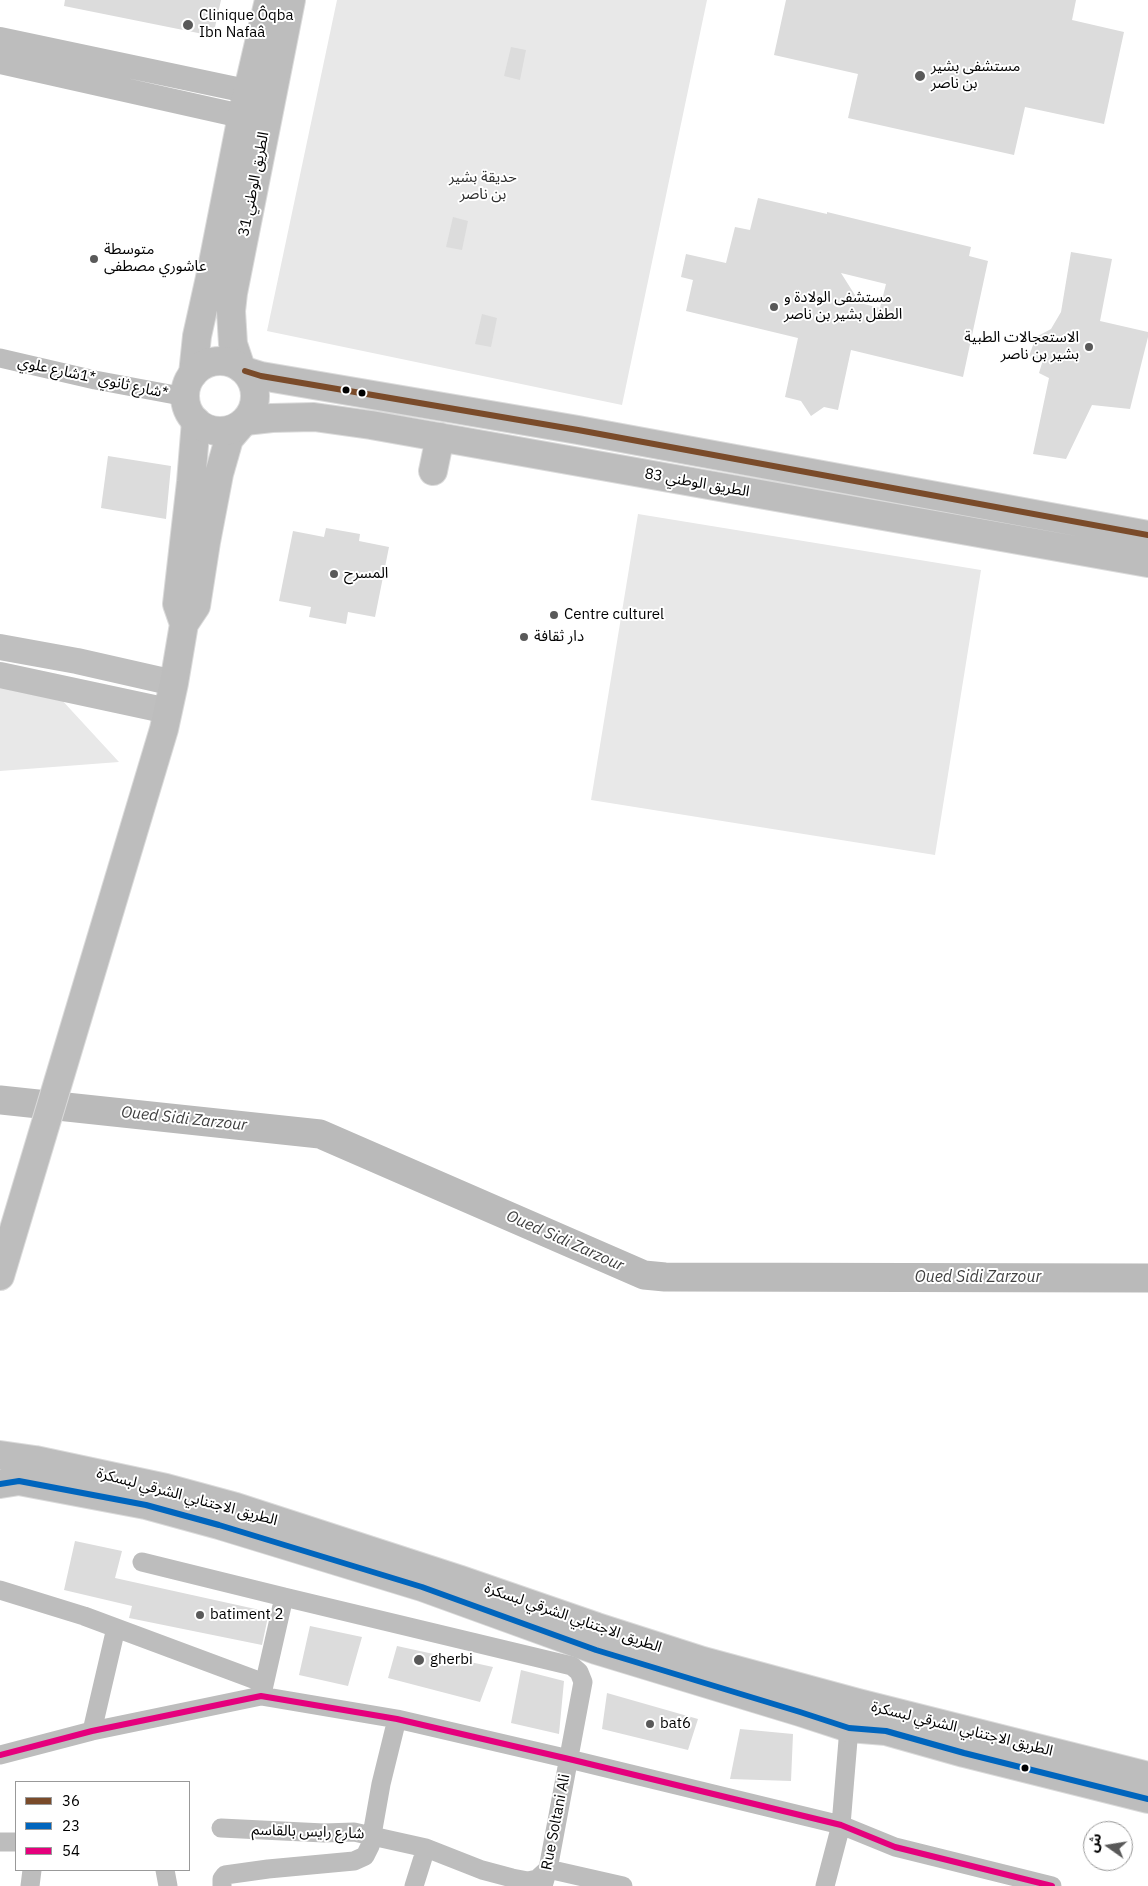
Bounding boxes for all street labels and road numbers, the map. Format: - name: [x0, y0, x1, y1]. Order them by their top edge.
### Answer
- street label: الطريق الوطني 31: [235, 130, 273, 238]
- street label: شارع ثانوي *1شارع علوي*: [16, 353, 170, 403]
- street label: الطريق الوطني 83: [643, 465, 751, 501]
- street label: الطريق الاجتنابي الشرقي لبسكرة: [95, 1464, 279, 1530]
- street label: الطريق الاجتنابي الشرقي لبسكرة: [482, 1579, 664, 1657]
- street label: الطريق الاجتنابي الشرقي لبسكرة: [869, 1698, 1055, 1760]
- street label: Rue Soltani Ali: [538, 1772, 574, 1872]
- street label: شارع رايس بالقاسم: [251, 1821, 365, 1843]

